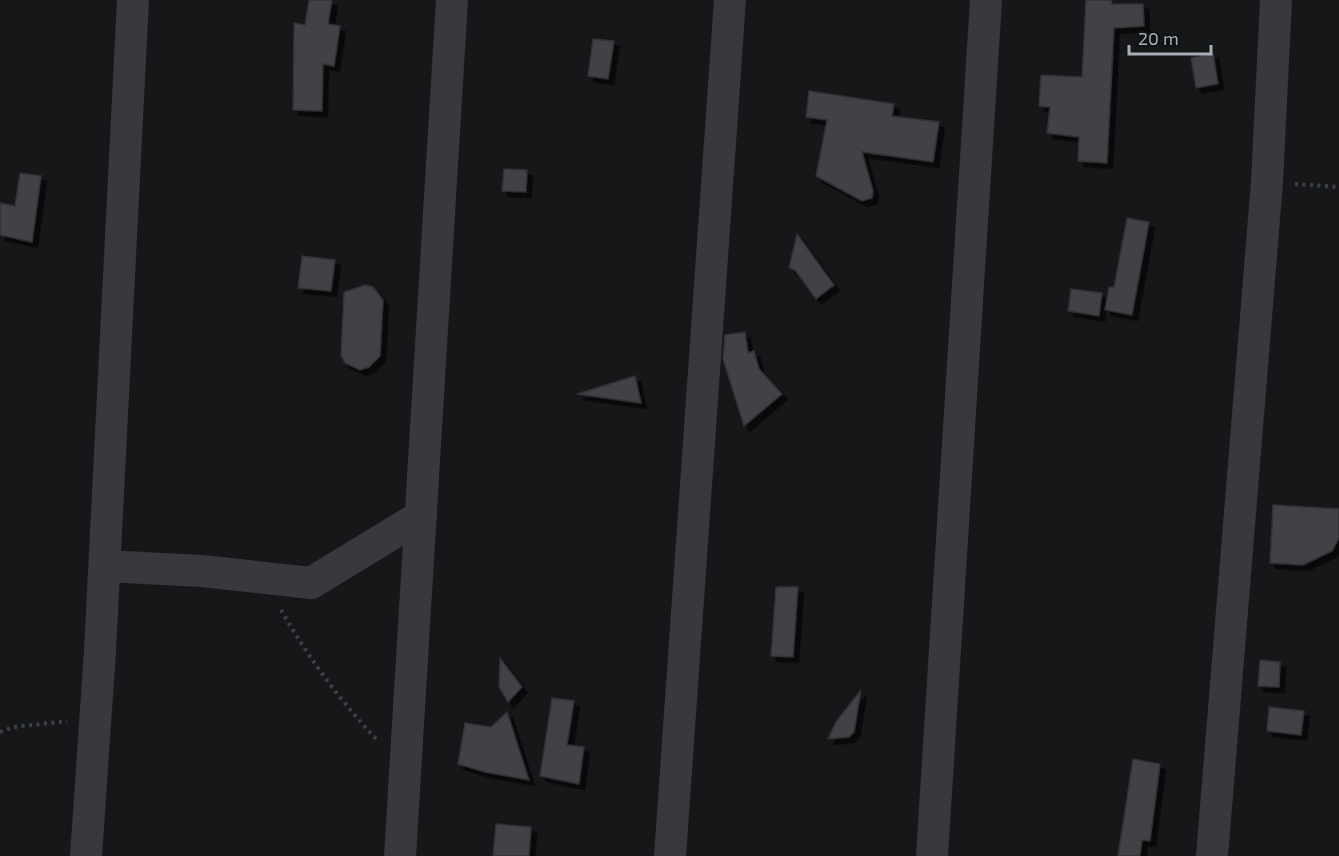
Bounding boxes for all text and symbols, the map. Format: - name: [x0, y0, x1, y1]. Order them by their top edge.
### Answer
- scale bar: [1129, 18, 1212, 56]
- text: 20 m: [1138, 27, 1179, 49]

